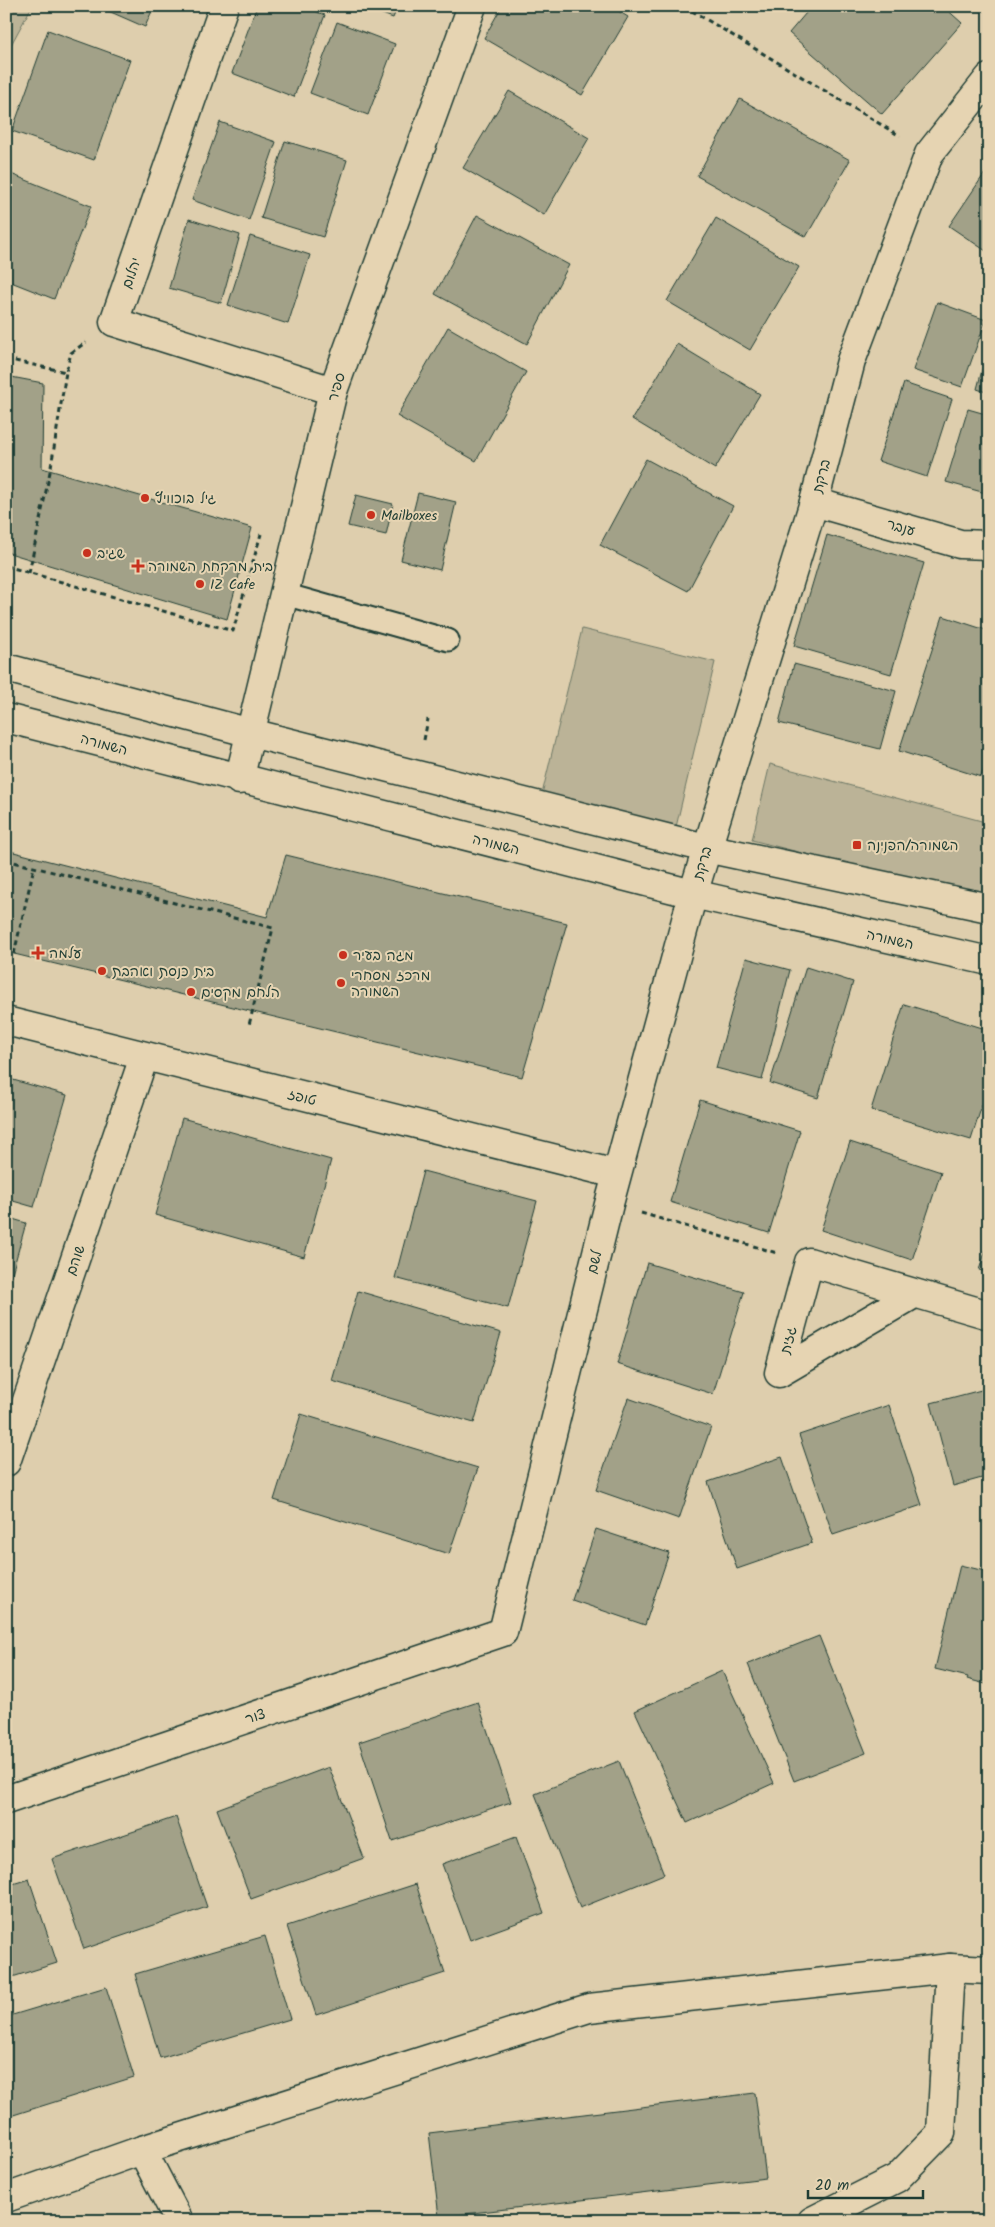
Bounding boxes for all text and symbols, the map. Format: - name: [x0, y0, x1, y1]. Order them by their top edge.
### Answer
- street label: יהלום: [116, 255, 148, 292]
- street label: ספיר: [322, 370, 352, 405]
- street label: ברקת: [807, 457, 837, 497]
- place label: גיל בוכוויץ: [155, 488, 217, 510]
- marker: גיל בוכוויץ: [139, 492, 151, 504]
- place label: Mailboxes: [381, 505, 437, 527]
- marker: Mailboxes: [365, 509, 377, 521]
- street label: ענבר: [884, 513, 917, 542]
- place label: שגיב: [97, 543, 125, 565]
- marker: שגיב: [81, 547, 93, 559]
- place label: בית מרקחת השמורה: [148, 556, 273, 578]
- marker: בית מרקחת השמורה: [132, 560, 144, 572]
- place label: IZ Cafe: [210, 574, 256, 596]
- marker: IZ Cafe: [194, 578, 206, 590]
- street label: השמורה: [78, 728, 130, 762]
- street label: השמורה: [470, 828, 522, 861]
- place label: השמורה/הפנינה: [867, 835, 959, 857]
- marker: השמורה/הפנינה: [851, 839, 863, 851]
- street label: ברקת: [687, 844, 718, 884]
- street label: השמורה: [864, 924, 916, 956]
- place label: עלמה: [49, 943, 81, 965]
- place label: מגה בעיר: [353, 945, 413, 967]
- marker: עלמה: [31, 946, 45, 960]
- marker: מגה בעיר: [337, 949, 349, 961]
- place label: בית כנסת ואהבת: [112, 961, 214, 983]
- marker: בית כנסת ואהבת: [96, 965, 108, 977]
- place label: מרכז מסחרי השמורה: [351, 965, 430, 1003]
- marker: מרכז מסחרי השמורה: [335, 977, 347, 989]
- place label: הלחם מקסים: [201, 982, 280, 1004]
- marker: הלחם מקסים: [185, 986, 197, 998]
- street label: טופז: [285, 1084, 318, 1112]
- street label: שוהם: [61, 1242, 91, 1279]
- street label: לשם: [581, 1248, 609, 1276]
- street label: גזית: [774, 1323, 803, 1358]
- street label: צור: [242, 1703, 269, 1731]
- scale bar: [808, 2167, 922, 2199]
- text: 20 m: [815, 2174, 849, 2198]

